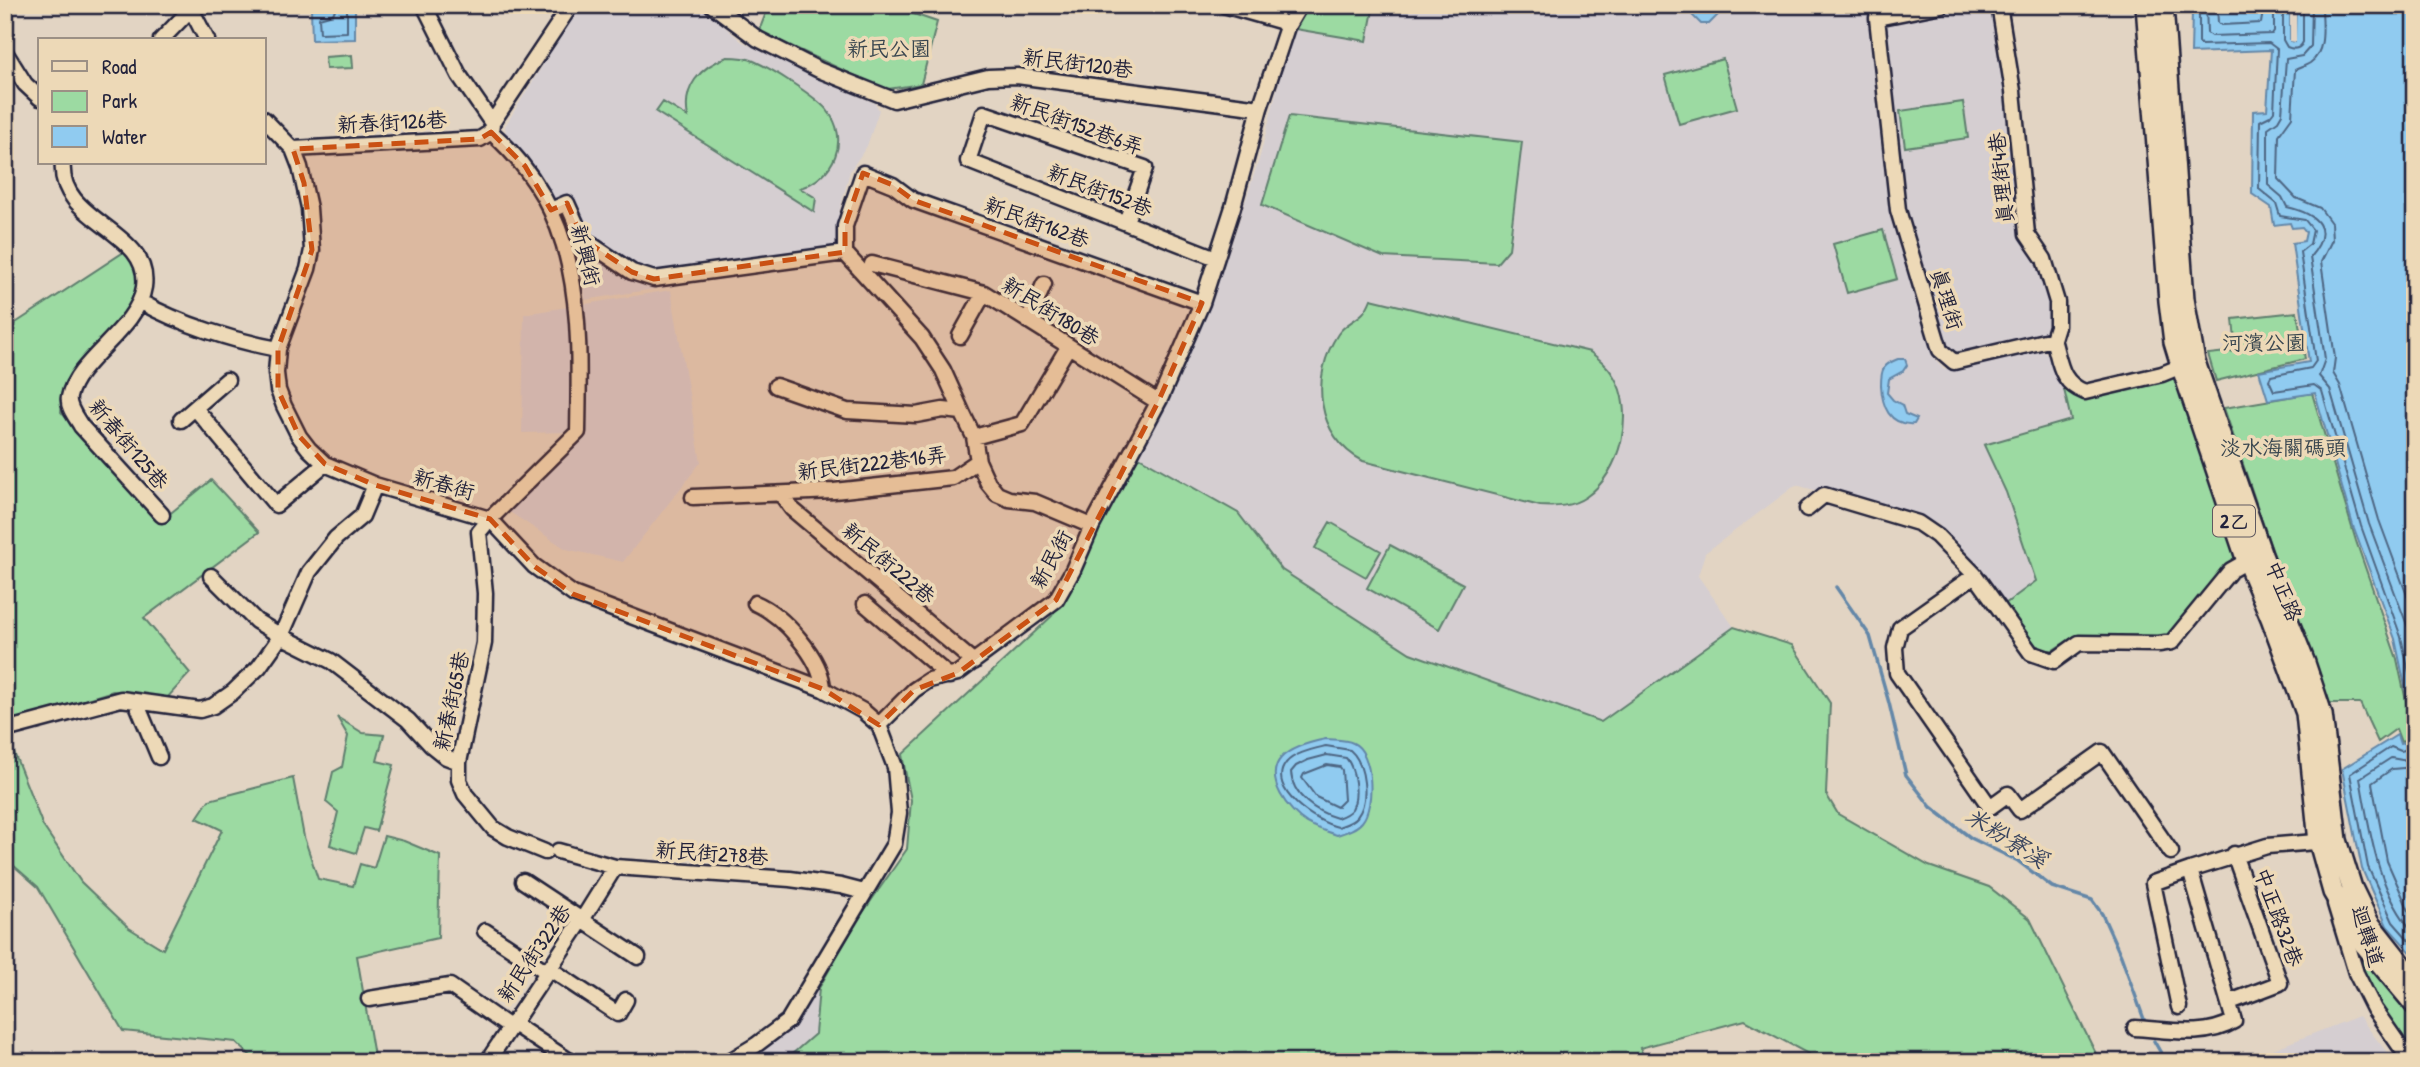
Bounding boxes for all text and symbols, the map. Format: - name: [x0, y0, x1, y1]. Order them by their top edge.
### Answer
- park label: 新民公園: [847, 34, 931, 63]
- legend: [38, 38, 266, 164]
- street label: 新民街120巷: [1021, 42, 1135, 84]
- text: Road: [102, 52, 136, 81]
- text: Park: [102, 86, 137, 115]
- street label: 新民街152巷6弄: [1006, 86, 1148, 162]
- street label: 新春街126巷: [336, 105, 448, 139]
- text: Water: [102, 122, 147, 151]
- street label: 真理街4巷: [1982, 131, 2020, 225]
- street label: 新民街152巷: [1043, 157, 1157, 223]
- street label: 新民街162巷: [980, 190, 1094, 254]
- street label: 新興街: [564, 221, 608, 289]
- street label: 真理街: [1924, 265, 1970, 333]
- street label: 新民街180巷: [997, 270, 1105, 352]
- park label: 河濱公園: [2222, 328, 2306, 357]
- street label: 新春街125巷: [82, 392, 176, 496]
- park label: 淡水海關碼頭: [2220, 433, 2346, 462]
- street label: 新民街222巷16弄: [796, 439, 948, 487]
- street label: 新春街: [410, 461, 478, 507]
- road number: 2乙: [2213, 506, 2255, 536]
- street label: 新民街222巷: [836, 515, 942, 611]
- street label: 新民街: [1023, 524, 1079, 594]
- street label: 中正路: [2259, 556, 2309, 626]
- street label: 新春街65巷: [426, 648, 476, 754]
- water label: 米粉寮溪: [1960, 799, 2056, 876]
- street label: 新民街278巷: [654, 835, 770, 871]
- street label: 中正路32巷: [2248, 864, 2310, 970]
- street label: 新民街322巷: [490, 898, 578, 1008]
- street label: 迴轉道: [2344, 902, 2392, 970]

